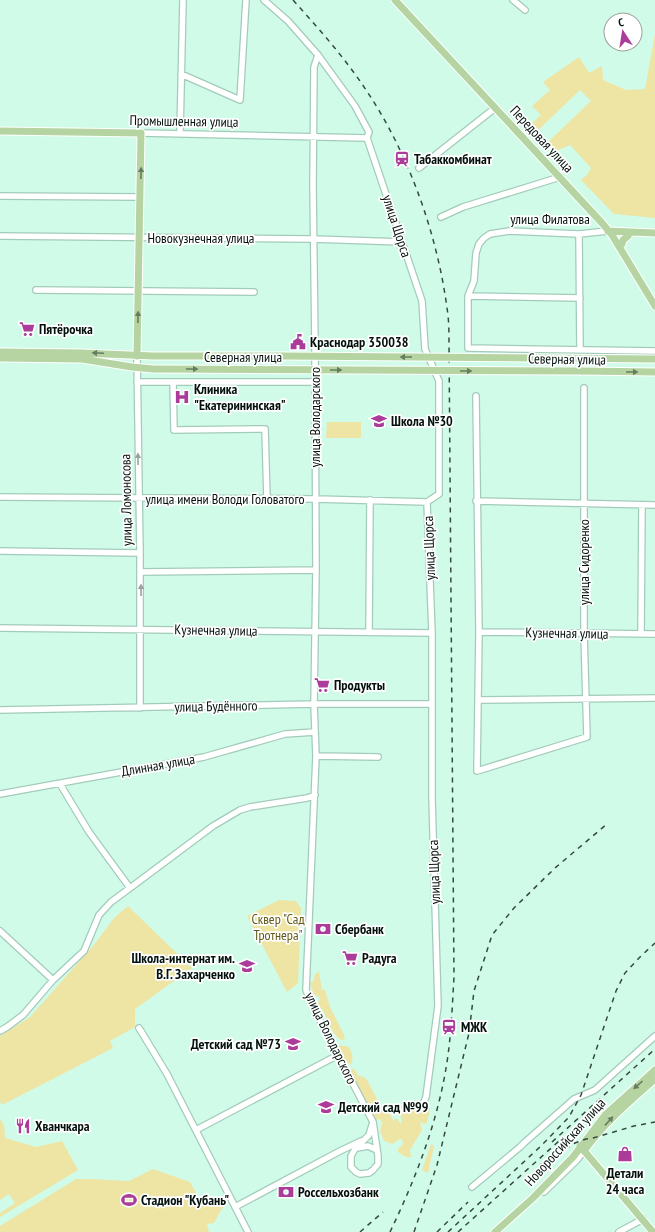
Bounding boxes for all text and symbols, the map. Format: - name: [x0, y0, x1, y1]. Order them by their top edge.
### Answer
- north arrow: [603, 12, 643, 52]
- text: С: [617, 15, 625, 30]
- street label: Передовая улица: [506, 102, 578, 176]
- street label: Промышленная улица: [129, 111, 239, 131]
- station icon: Табаккомбинат: [393, 150, 411, 168]
- place label: Табаккомбинат: [414, 150, 492, 168]
- one-way arrow: [138, 166, 144, 179]
- street label: улица Щорса: [378, 193, 416, 259]
- street label: улица Филатова: [510, 210, 590, 228]
- street label: Новокузнечная улица: [148, 229, 254, 247]
- one-way arrow: [135, 310, 141, 323]
- supermarket icon: Пятёрочка: [18, 320, 36, 338]
- place label: Пятёрочка: [39, 320, 93, 338]
- public building icon: Краснодар 350038: [289, 333, 307, 351]
- place label: Краснодар 350038: [310, 333, 408, 351]
- street label: Северная улица: [204, 348, 282, 366]
- street label: Северная улица: [528, 349, 606, 369]
- one-way arrow: [92, 350, 104, 357]
- one-way arrow: [399, 354, 412, 360]
- one-way arrow: [186, 366, 199, 372]
- street label: улица Володарского: [306, 367, 324, 467]
- one-way arrow: [330, 367, 343, 373]
- one-way arrow: [460, 368, 473, 374]
- one-way arrow: [626, 369, 639, 375]
- place label: Клиника "Екатерининская": [194, 380, 286, 414]
- hospital icon: Клиника "Екатерининская": [173, 388, 191, 406]
- school or university icon: Школа №30: [370, 412, 388, 430]
- place label: Школа №30: [391, 412, 453, 430]
- one-way arrow: [135, 453, 142, 465]
- street label: улица Ломоносова: [116, 454, 136, 546]
- street label: улица имени Володи Головатого: [146, 490, 304, 508]
- street label: улица Щорса: [419, 515, 439, 581]
- street label: улица Сидоренко: [575, 519, 593, 605]
- one-way arrow: [138, 583, 144, 596]
- street label: Кузнечная улица: [174, 620, 258, 640]
- street label: Кузнечная улица: [525, 623, 609, 643]
- supermarket icon: Продукты: [313, 676, 331, 694]
- place label: Продукты: [334, 676, 385, 694]
- street label: улица Будённого: [174, 696, 258, 716]
- street label: Длинная улица: [120, 750, 196, 780]
- street label: улица Щорса: [424, 839, 444, 905]
- park label: Сквер "Сад Тротнера": [251, 910, 305, 944]
- bank icon: Сбербанк: [314, 920, 332, 938]
- place label: Сбербанк: [335, 920, 384, 938]
- place label: Школа-интернат им. В.Г. Захарченко: [131, 949, 235, 983]
- supermarket icon: Радуга: [341, 949, 359, 967]
- place label: Радуга: [362, 949, 397, 967]
- school or university icon: Школа-интернат им. В.Г. Захарченко: [238, 957, 256, 975]
- street label: улица Володарского: [301, 989, 361, 1087]
- station icon: МЖК: [440, 1018, 458, 1036]
- place label: МЖК: [461, 1018, 488, 1036]
- place label: Детский сад №73: [191, 1035, 281, 1053]
- school or university icon: Детский сад №73: [284, 1035, 302, 1053]
- one-way arrow: [634, 1080, 643, 1089]
- street label: Новороссийская улица: [521, 1094, 609, 1190]
- school or university icon: Детский сад №99: [317, 1098, 335, 1116]
- place label: Детский сад №99: [338, 1098, 429, 1116]
- one-way arrow: [604, 1116, 613, 1127]
- restaurant icon: Хванчкара: [14, 1117, 32, 1135]
- place label: Хванчкара: [35, 1117, 90, 1135]
- shop icon: Детали 24 часа: [616, 1145, 634, 1163]
- place label: Детали 24 часа: [606, 1164, 644, 1198]
- bank icon: Россельхозбанк: [277, 1183, 295, 1201]
- place label: Россельхозбанк: [298, 1183, 379, 1201]
- sports icon: Стадион "Кубань": [120, 1191, 138, 1209]
- place label: Стадион "Кубань": [141, 1191, 229, 1209]

